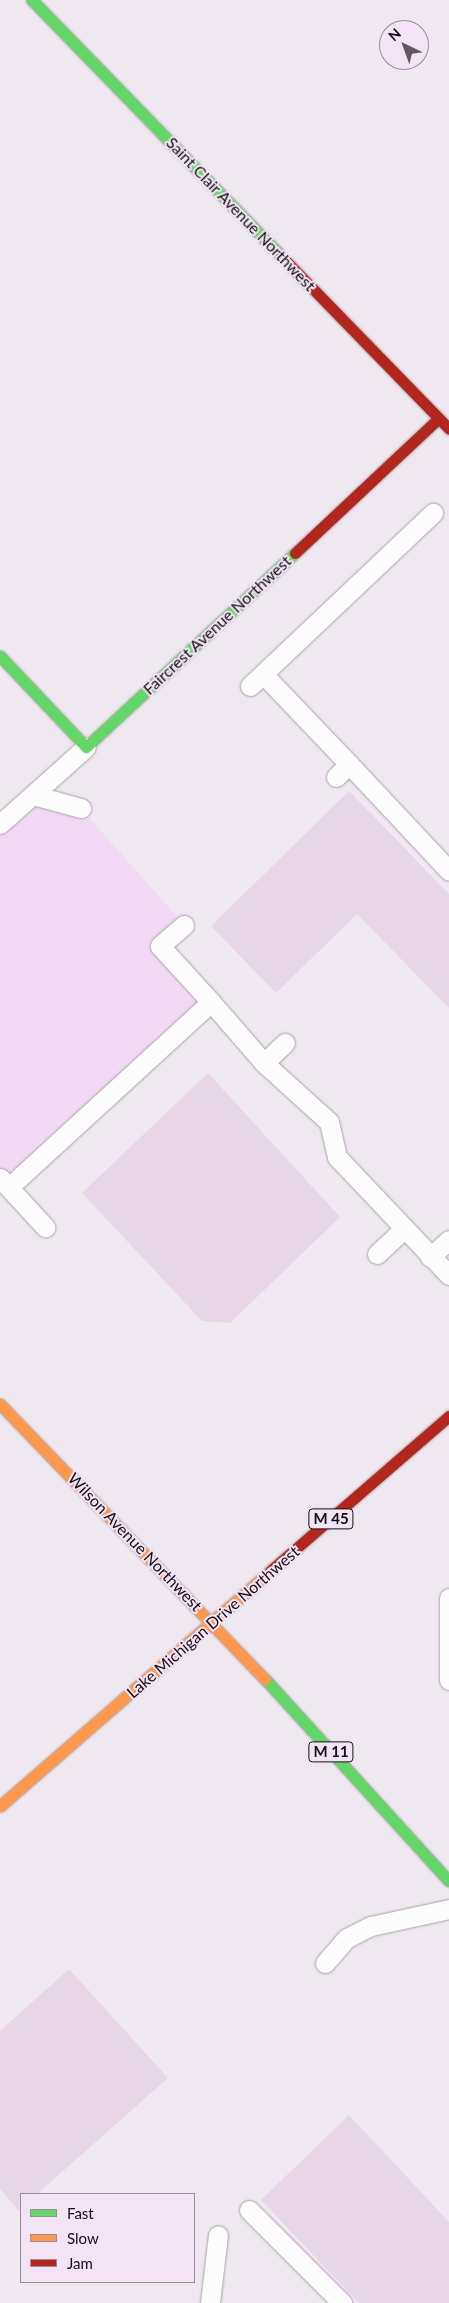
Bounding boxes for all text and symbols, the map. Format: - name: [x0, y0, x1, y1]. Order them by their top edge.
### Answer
- north arrow: [379, 20, 429, 70]
- text: N: [385, 24, 404, 44]
- street label: Saint Clair Avenue Northwest: [162, 133, 320, 295]
- street label: Faircrest Avenue Northwest: [139, 551, 295, 699]
- street label: Wilson Avenue Northwest: [64, 1469, 206, 1615]
- road number: M 45: [307, 1506, 355, 1532]
- street label: Lake Michigan Drive Northwest: [123, 1542, 303, 1702]
- road number: M 11: [307, 1740, 355, 1764]
- legend: [20, 2193, 195, 2283]
- text: Fast: [67, 2204, 94, 2222]
- text: Slow: [67, 2229, 99, 2247]
- text: Jam: [67, 2254, 93, 2272]

